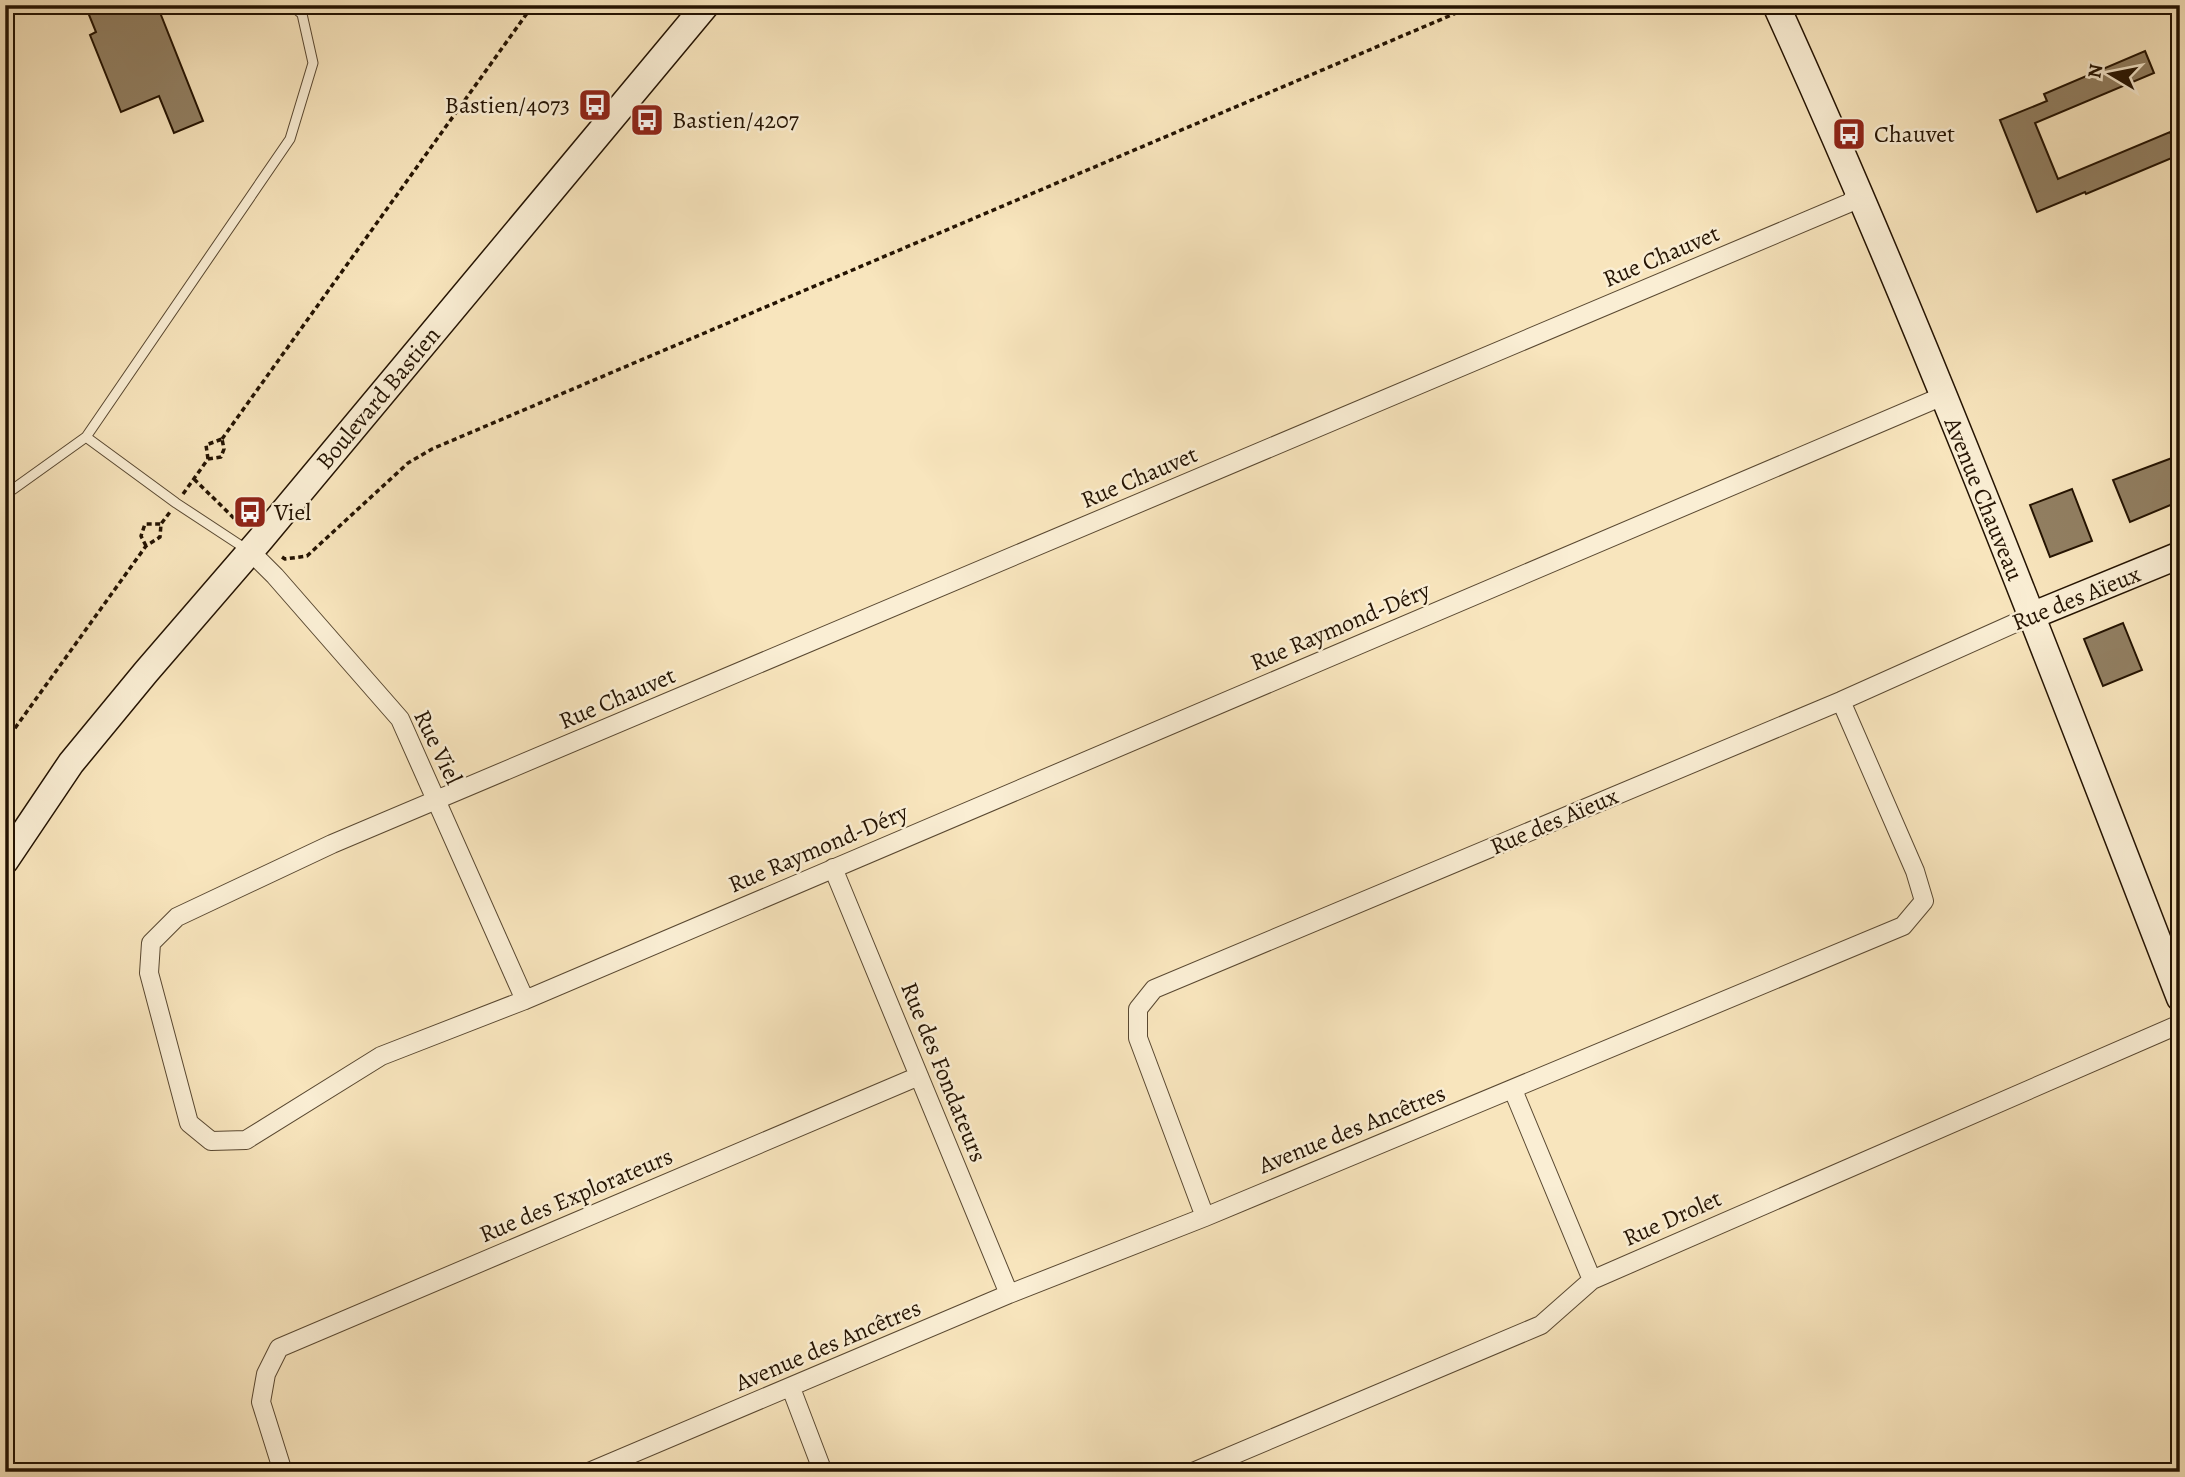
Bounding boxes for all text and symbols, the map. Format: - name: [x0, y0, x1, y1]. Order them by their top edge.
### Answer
- north arrow: [2076, 38, 2146, 108]
- text: N: [2081, 62, 2109, 80]
- bus stop icon: Bastien/4073: [576, 86, 614, 124]
- place label: Bastien/4073: [445, 89, 570, 121]
- bus stop icon: Bastien/4207: [628, 101, 666, 139]
- place label: Bastien/4207: [672, 104, 800, 136]
- bus stop icon: Chauvet: [1830, 115, 1868, 153]
- place label: Chauvet: [1874, 118, 1955, 150]
- street label: Rue Chauvet: [1598, 217, 1724, 295]
- street label: Boulevard Bastien: [309, 320, 447, 476]
- street label: Avenue Chauveau: [1936, 412, 2031, 585]
- street label: Rue Chauvet: [1076, 438, 1202, 516]
- bus stop icon: Viel: [231, 493, 269, 531]
- place label: Viel: [273, 496, 311, 528]
- street label: Rue des Aïeux: [2007, 557, 2146, 638]
- street label: Rue Raymond-Déry: [1245, 574, 1435, 678]
- street label: Rue Chauvet: [554, 659, 680, 737]
- street label: Rue Viel: [406, 704, 470, 790]
- street label: Rue des Aïeux: [1485, 779, 1623, 862]
- street label: Rue Raymond-Déry: [723, 796, 913, 900]
- street label: Rue des Fondateurs: [893, 977, 995, 1167]
- street label: Avenue des Ancêtres: [1253, 1077, 1450, 1181]
- street label: Rue des Explorateurs: [474, 1140, 678, 1250]
- street label: Rue Drolet: [1618, 1182, 1726, 1254]
- street label: Avenue des Ancêtres: [729, 1291, 926, 1399]

